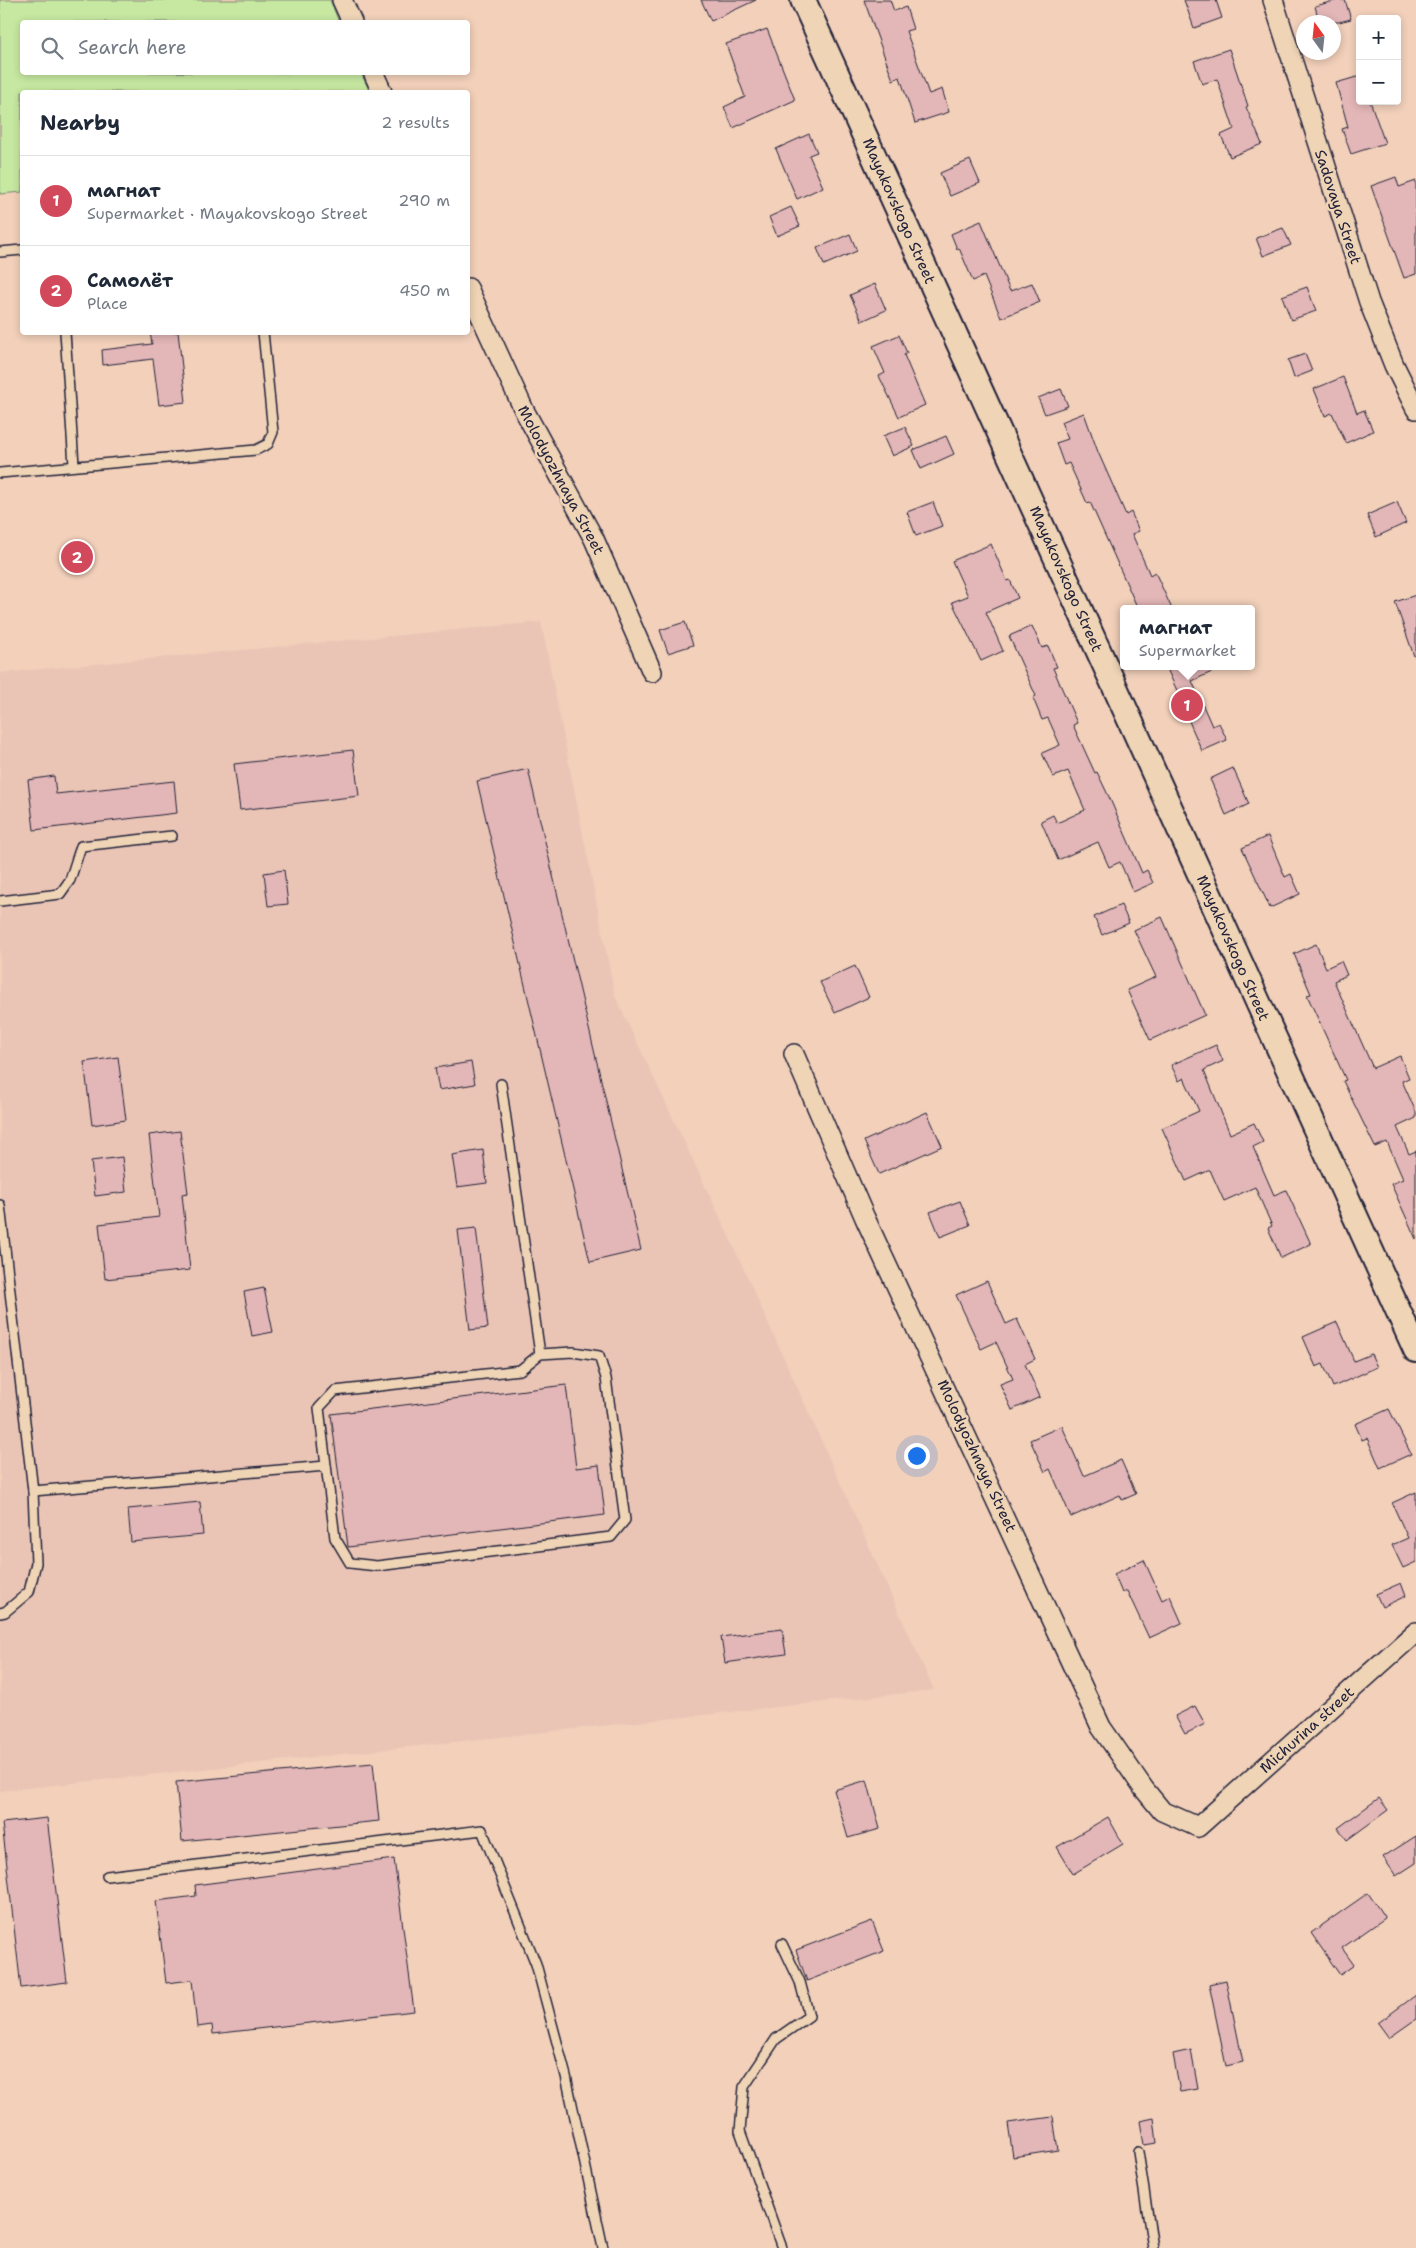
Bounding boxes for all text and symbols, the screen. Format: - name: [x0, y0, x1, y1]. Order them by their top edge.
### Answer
- north arrow: [1296, 15, 1341, 60]
- map controls: [1356, 15, 1401, 105]
- button: +: [1356, 15, 1401, 60]
- search box: [20, 20, 470, 75]
- icon: search: [38, 34, 66, 62]
- text: Search here: [78, 35, 187, 60]
- button: −: [1356, 60, 1401, 105]
- text: Nearby: [40, 109, 120, 137]
- text: 2 results: [381, 112, 450, 133]
- street label: Mayakovskogo Street: [858, 135, 940, 287]
- street label: Sadovaya Street: [1310, 147, 1366, 267]
- text: магнат: [87, 178, 161, 203]
- text: 1: [52, 190, 60, 211]
- text: 290 m: [398, 190, 450, 211]
- text: Supermarket · Mayakovskogo Street: [87, 203, 368, 224]
- text: Самолёт: [87, 268, 173, 293]
- text: 2: [50, 280, 62, 301]
- text: 450 m: [399, 280, 450, 301]
- text: Place: [87, 293, 128, 314]
- street label: Molodyozhnaya Street: [513, 402, 609, 558]
- street label: Mayakovskogo Street: [1025, 503, 1107, 655]
- pin: 2: [61, 538, 93, 576]
- popup: [1120, 605, 1255, 670]
- text: магнат: [1139, 615, 1212, 640]
- text: Supermarket: [1139, 640, 1236, 661]
- pin: 1: [1171, 686, 1203, 724]
- street label: Mayakovskogo Street: [1192, 872, 1274, 1024]
- street label: Molodyozhnaya Street: [933, 1376, 1021, 1536]
- your location: [904, 1443, 930, 1469]
- street label: Michurina street: [1256, 1682, 1358, 1778]

